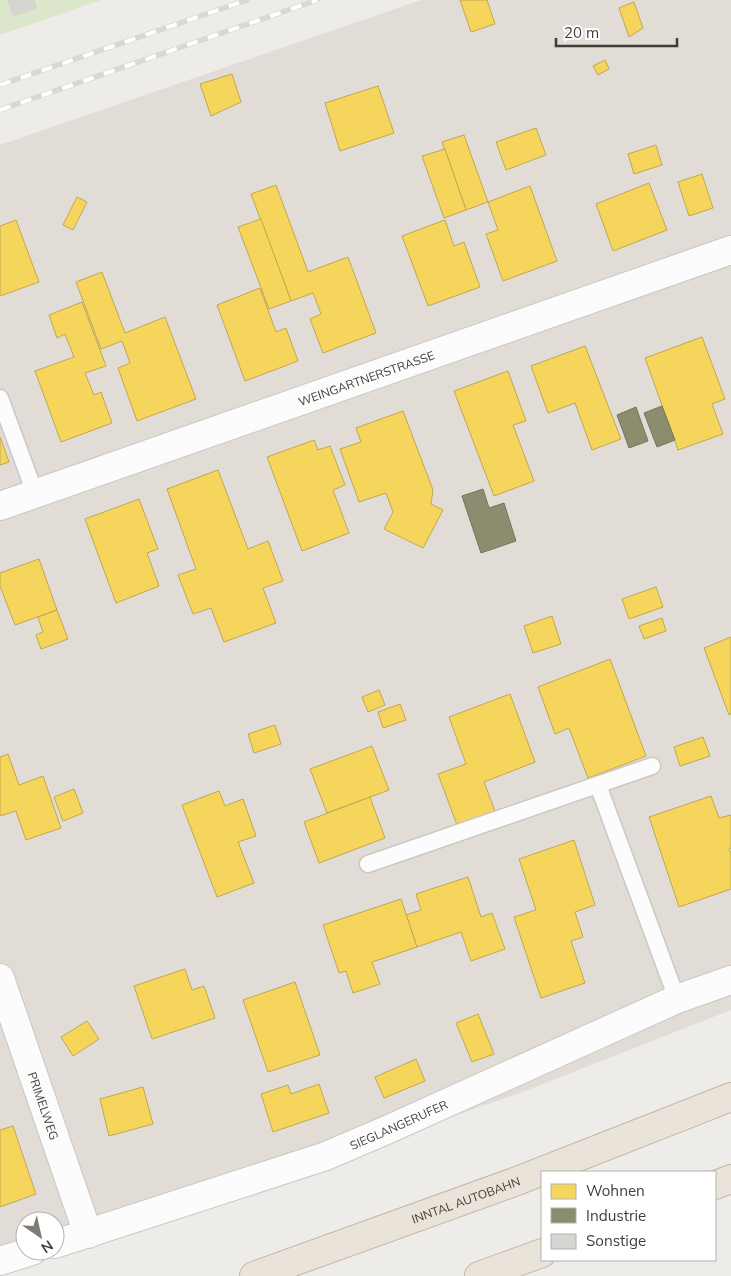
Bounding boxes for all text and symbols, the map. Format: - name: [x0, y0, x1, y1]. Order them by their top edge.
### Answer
- scale bar: [556, 15, 677, 47]
- text: 20 m: [564, 23, 599, 42]
- street label: WEINGARTNERSTRASSE: [296, 347, 436, 409]
- street label: PRIMELWEG: [25, 1070, 63, 1142]
- street label: SIEGLANGERUFER: [347, 1096, 450, 1153]
- legend: [541, 1171, 716, 1261]
- street label: INNTAL AUTOBAHN: [409, 1173, 522, 1226]
- text: Wohnen: [586, 1181, 645, 1200]
- text: Industrie: [586, 1206, 646, 1225]
- north arrow: [15, 1211, 65, 1261]
- text: Sonstige: [586, 1231, 646, 1250]
- text: N: [38, 1236, 57, 1257]

